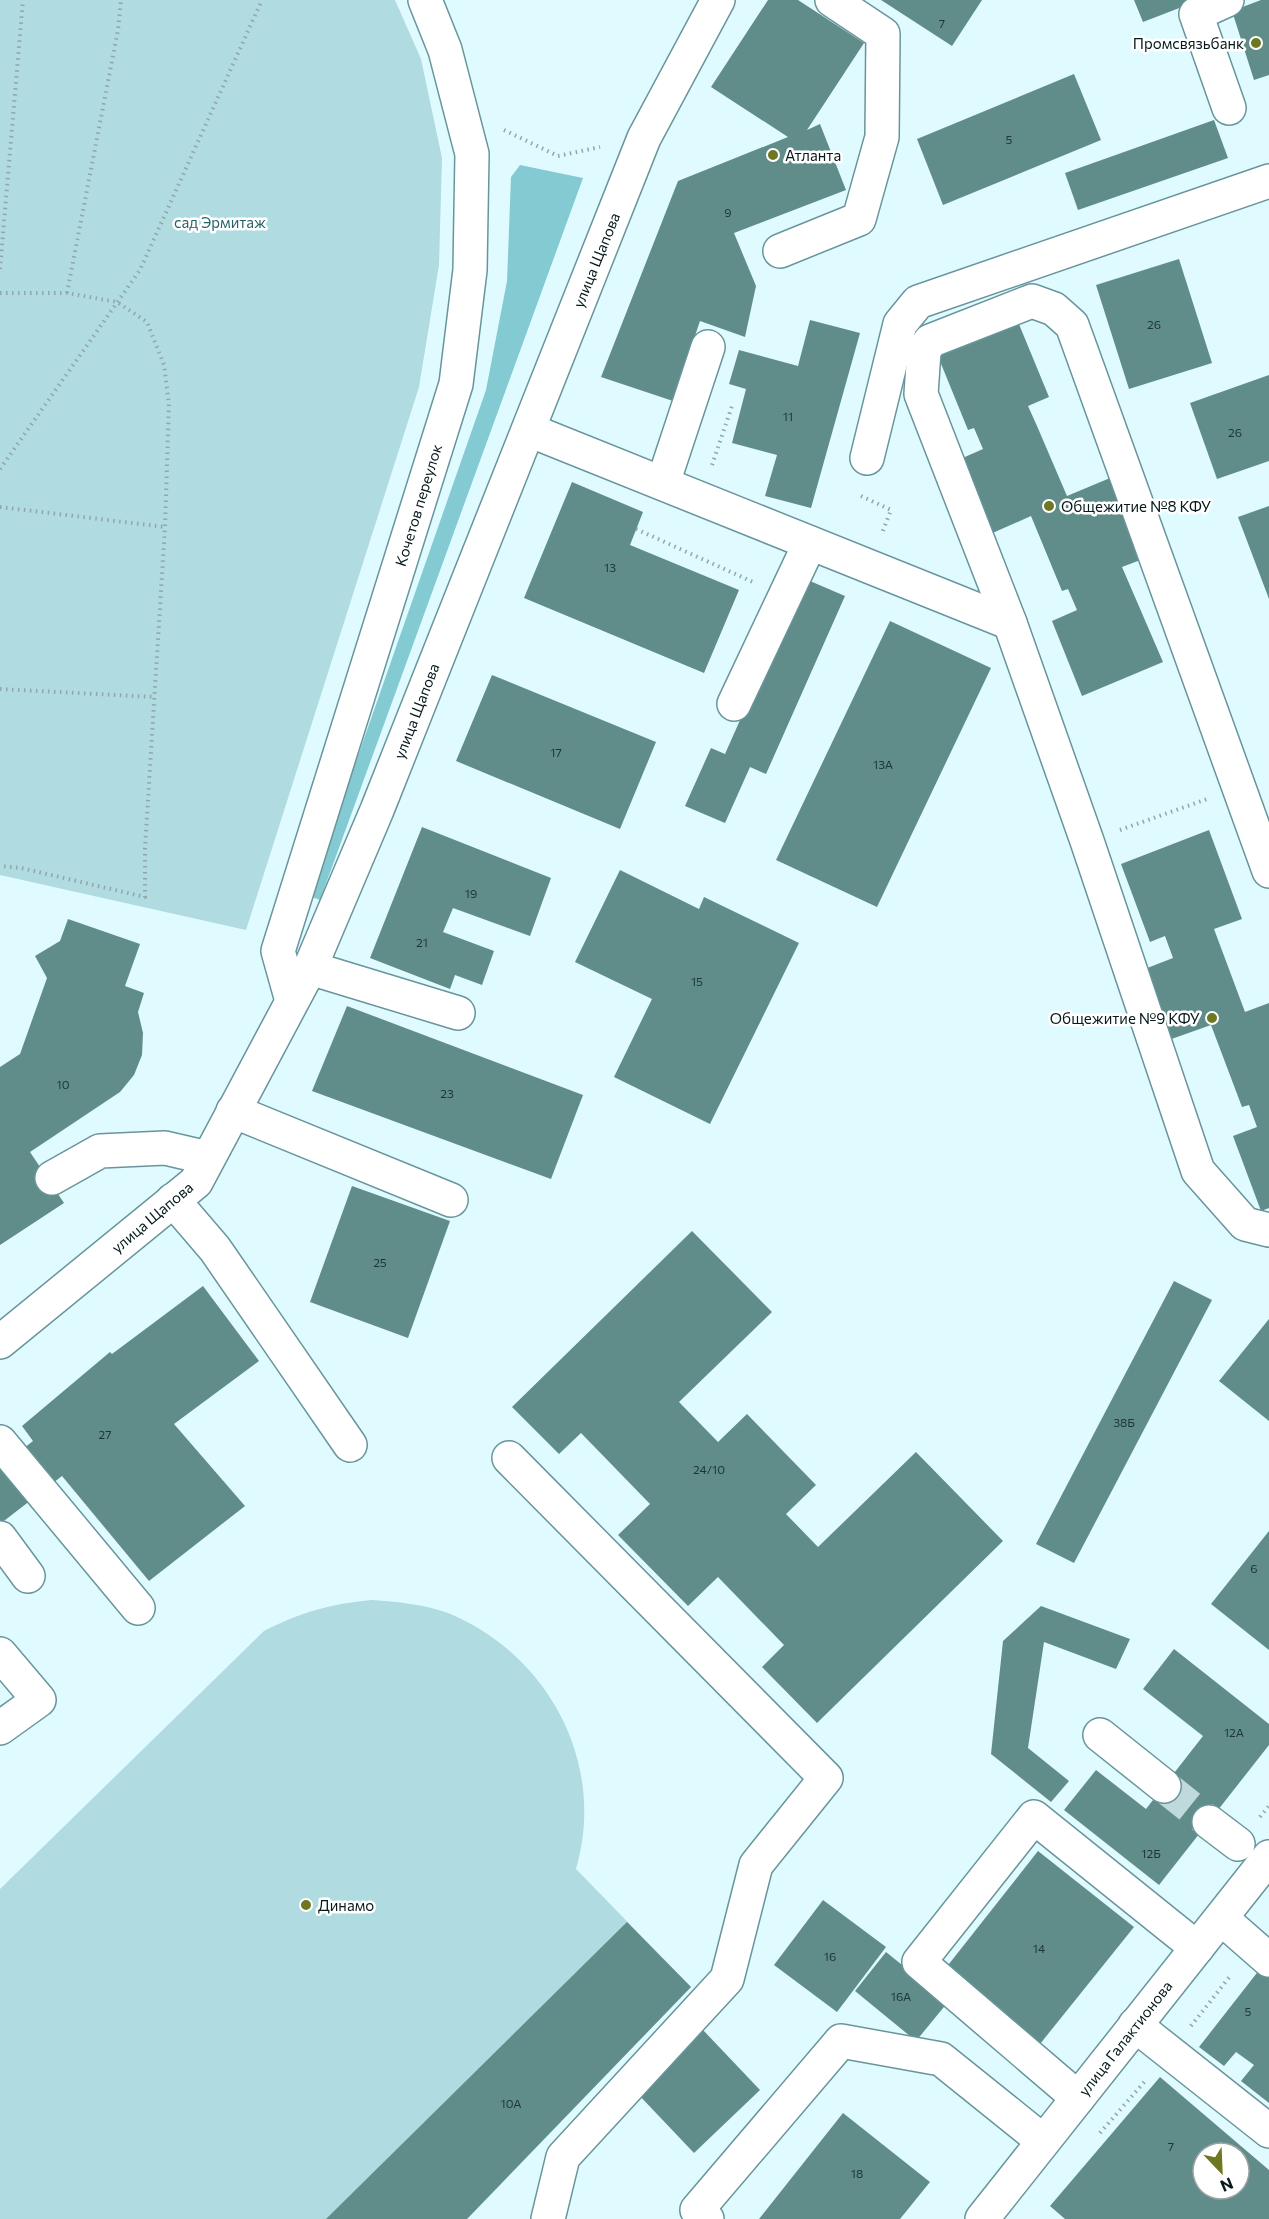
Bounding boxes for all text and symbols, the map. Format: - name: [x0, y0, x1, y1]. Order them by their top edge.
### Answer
- house number: 7: [939, 16, 945, 30]
- place label: Промсвязьбанк: [1133, 34, 1244, 52]
- marker: Промсвязьбанк: [1249, 36, 1263, 50]
- house number: 5: [1006, 132, 1013, 146]
- place label: Атланта: [785, 146, 841, 164]
- marker: Атланта: [766, 148, 780, 162]
- house number: 9: [724, 205, 732, 219]
- street label: улица Щапова: [569, 210, 623, 310]
- park label: сад Эрмитаж: [174, 213, 266, 231]
- house number: 26: [1147, 317, 1161, 331]
- house number: 11: [783, 409, 793, 423]
- house number: 26: [1228, 425, 1242, 439]
- street label: Кочетов переулок: [391, 442, 445, 568]
- place label: Общежитие №8 КФУ: [1061, 497, 1211, 515]
- marker: Общежитие №8 КФУ: [1042, 499, 1056, 513]
- house number: 13: [604, 560, 616, 574]
- street label: улица Щапова: [390, 661, 442, 761]
- house number: 17: [550, 745, 562, 759]
- house number: 13А: [873, 757, 893, 771]
- house number: 19: [465, 886, 477, 900]
- house number: 21: [416, 935, 428, 949]
- house number: 15: [691, 974, 703, 988]
- place label: Общежитие №9 КФУ: [1050, 1009, 1200, 1027]
- marker: Общежитие №9 КФУ: [1205, 1011, 1219, 1025]
- house number: 10: [57, 1077, 70, 1091]
- house number: 23: [440, 1086, 454, 1100]
- street label: улица Щапова: [108, 1178, 196, 1256]
- house number: 25: [373, 1255, 387, 1269]
- house number: 38Б: [1113, 1415, 1135, 1429]
- house number: 27: [99, 1427, 111, 1441]
- house number: 24/10: [693, 1462, 725, 1476]
- house number: 6: [1250, 1561, 1258, 1575]
- house number: 12А: [1224, 1725, 1244, 1739]
- house number: 12Б: [1141, 1846, 1161, 1860]
- place label: Динамо: [318, 1896, 374, 1914]
- marker: Динамо: [299, 1898, 313, 1912]
- house number: 14: [1033, 1941, 1045, 1955]
- house number: 16: [824, 1949, 836, 1963]
- street label: улица Галактионова: [1074, 1977, 1176, 2099]
- house number: 16А: [891, 1989, 911, 2003]
- house number: 5: [1245, 2004, 1252, 2018]
- house number: 10А: [501, 2096, 521, 2110]
- house number: 7: [1168, 2139, 1174, 2153]
- north arrow: [1191, 2141, 1251, 2201]
- house number: 18: [851, 2166, 863, 2180]
- text: N: [1218, 2174, 1236, 2196]

